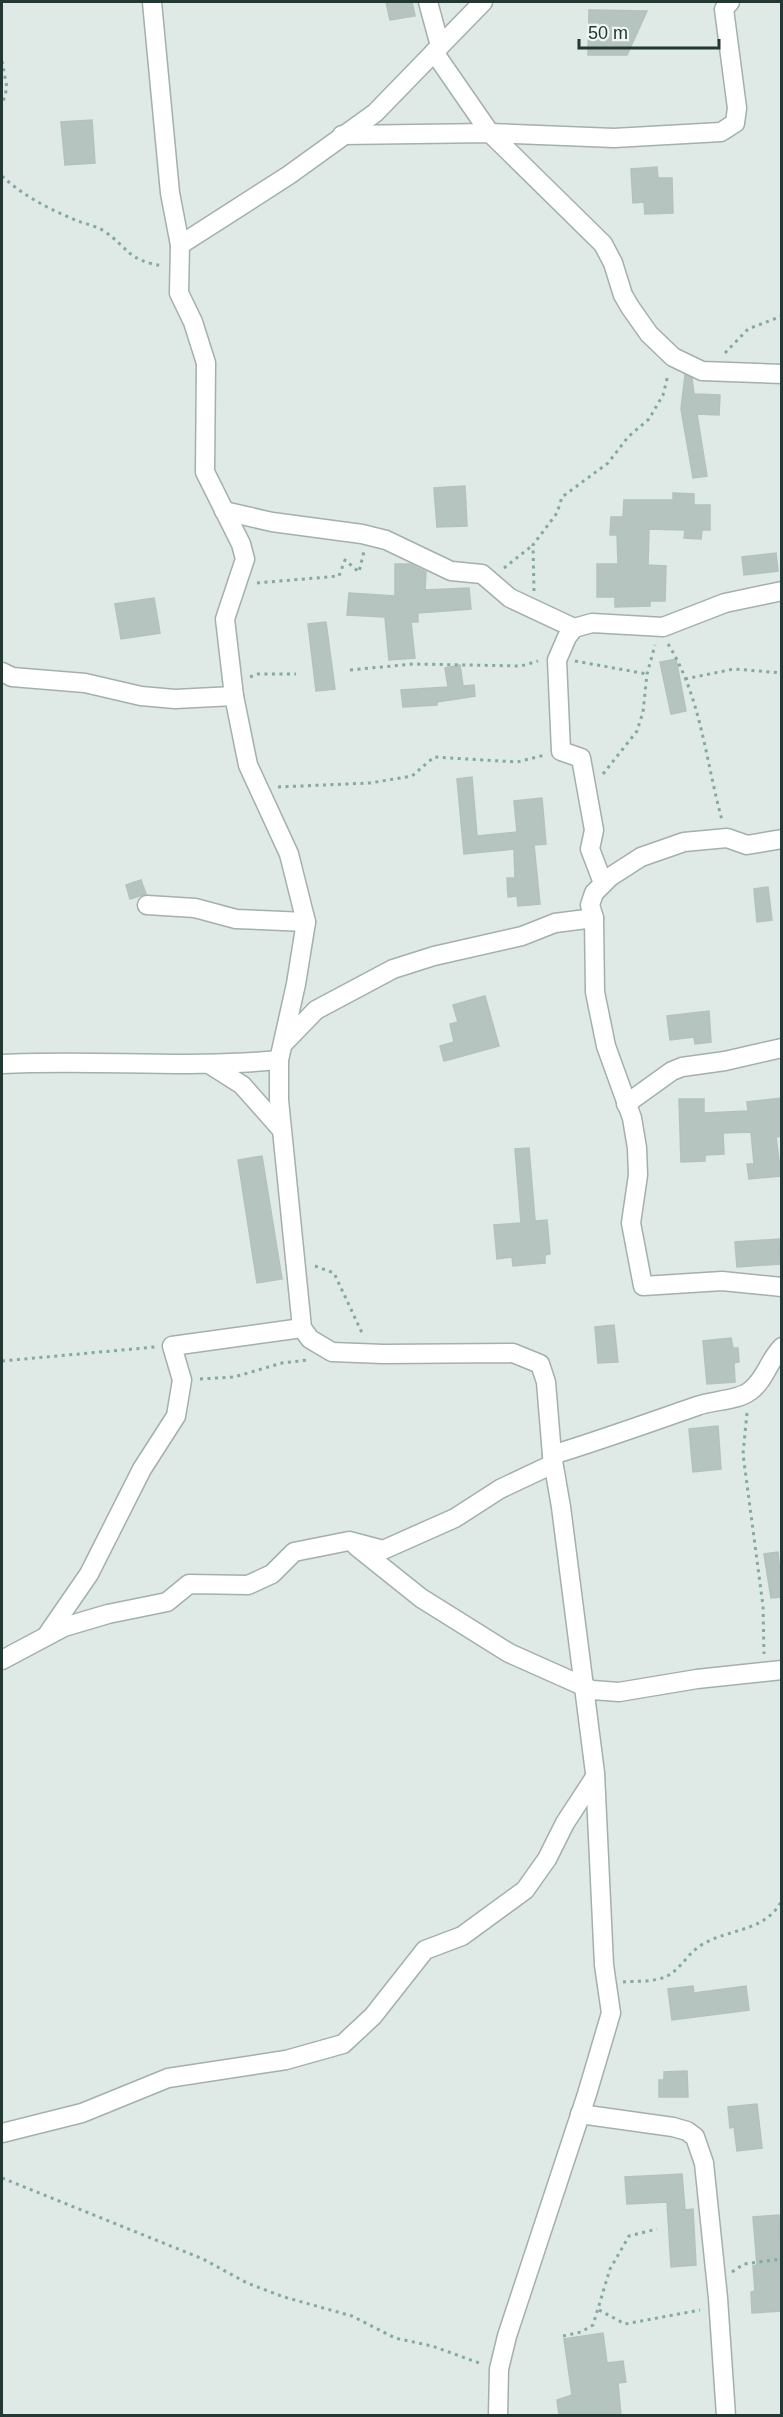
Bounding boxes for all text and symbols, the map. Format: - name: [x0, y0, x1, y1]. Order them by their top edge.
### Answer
- scale bar: [579, 12, 718, 50]
- text: 50 m: [588, 23, 628, 43]

